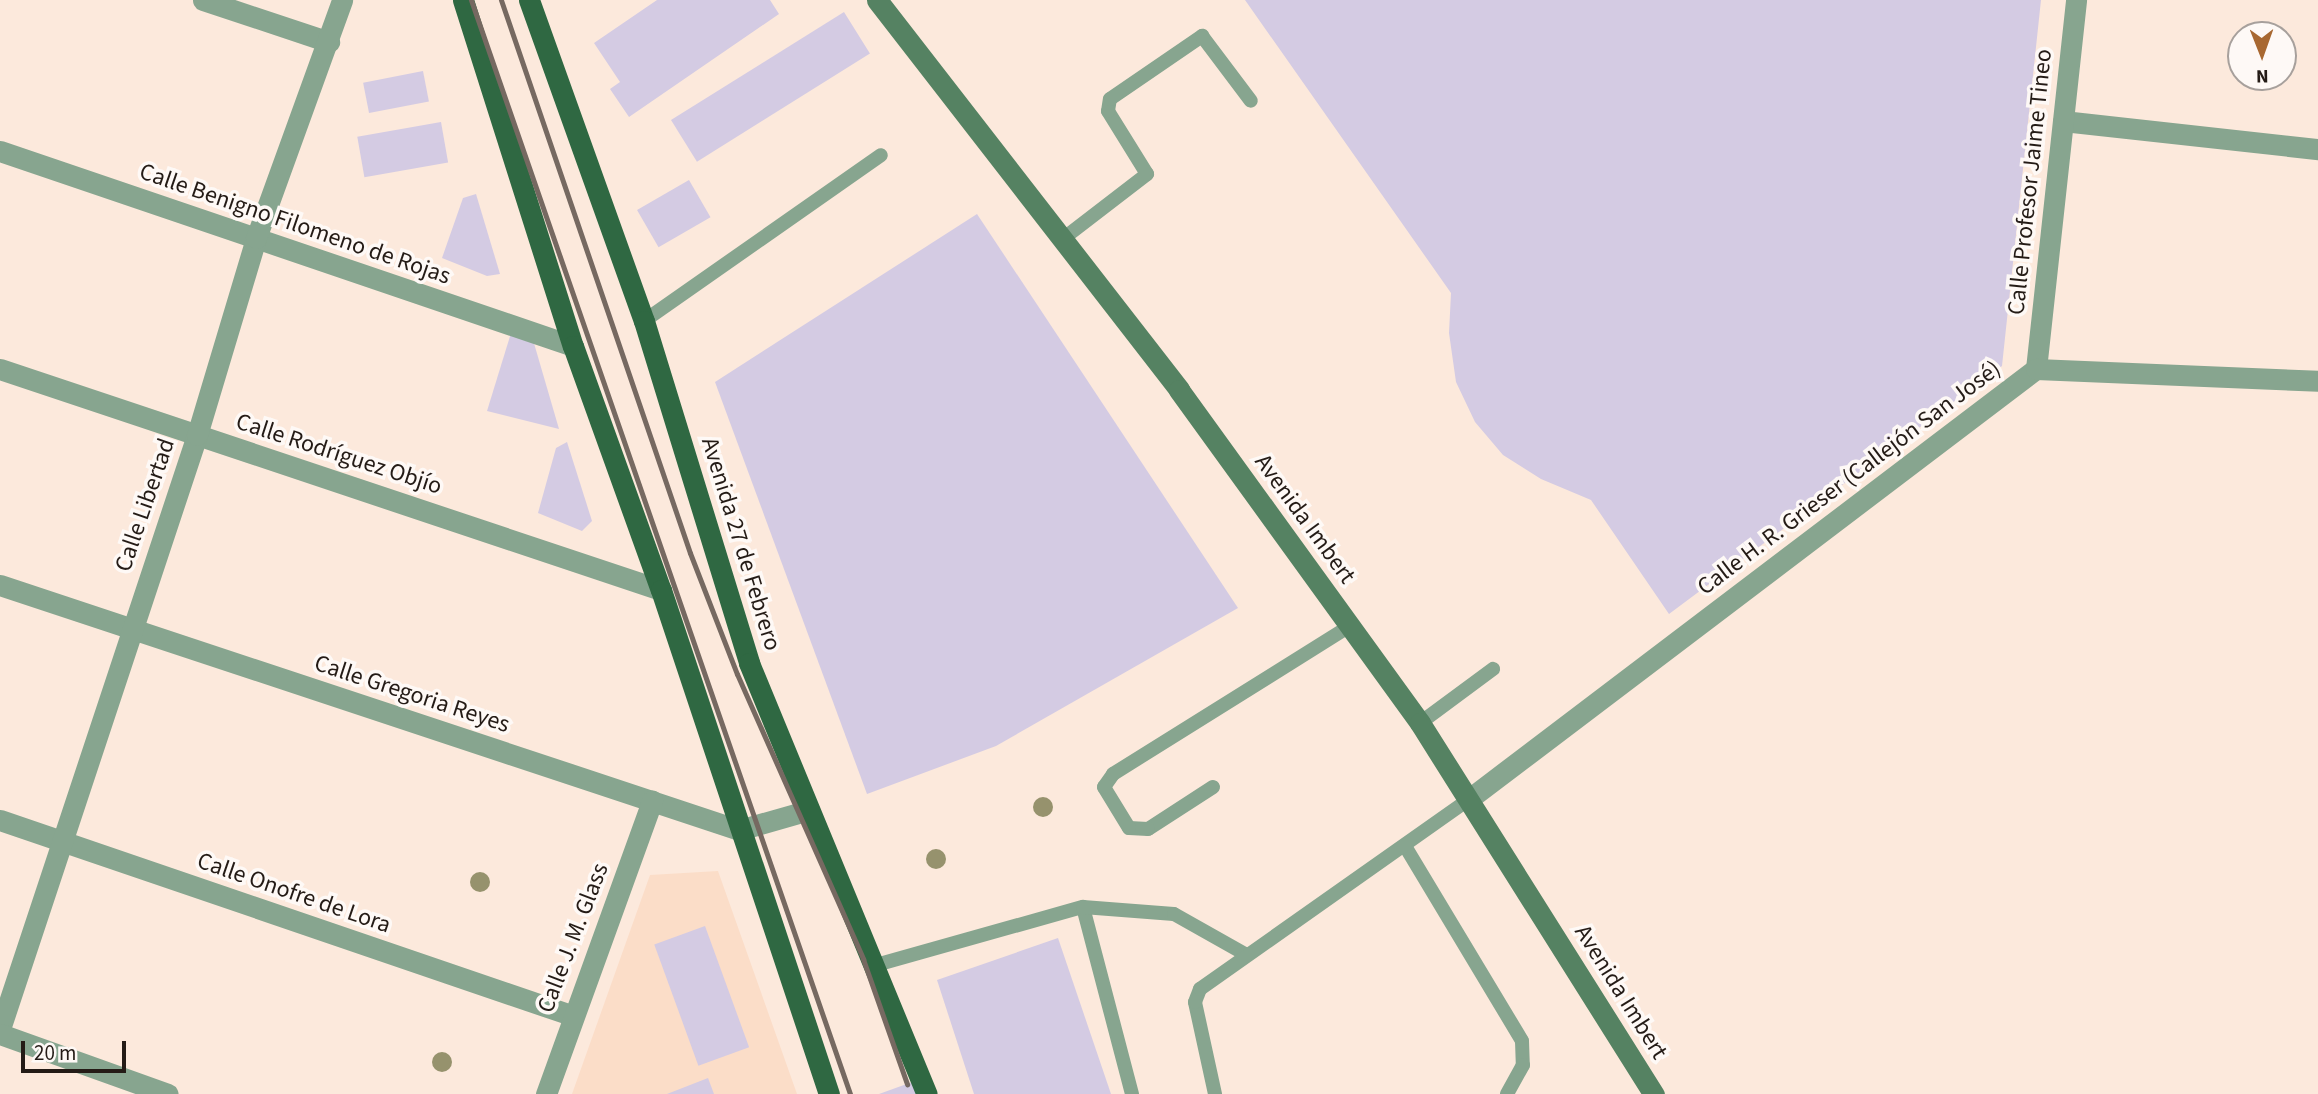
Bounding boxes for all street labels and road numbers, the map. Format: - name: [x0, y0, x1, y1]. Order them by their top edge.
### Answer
- street label: Calle Profesor Jaime Tineo: [2002, 48, 2058, 316]
- street label: Calle Benigno Filomeno de Rojas: [136, 157, 454, 291]
- street label: Calle H. R. Grieser (Callejón San José): [1692, 354, 2006, 602]
- street label: Calle Rodríguez Objío: [232, 407, 446, 501]
- street label: Avenida 27 de Febrero: [695, 434, 787, 654]
- street label: Calle Libertad: [109, 435, 181, 575]
- street label: Avenida Imbert: [1248, 449, 1362, 589]
- street label: Calle Gregoria Reyes: [311, 649, 513, 739]
- street label: Calle Onofre de Lora: [193, 846, 395, 940]
- street label: Calle J. M. Glass: [531, 859, 615, 1017]
- street label: Avenida Imbert: [1568, 920, 1674, 1064]

